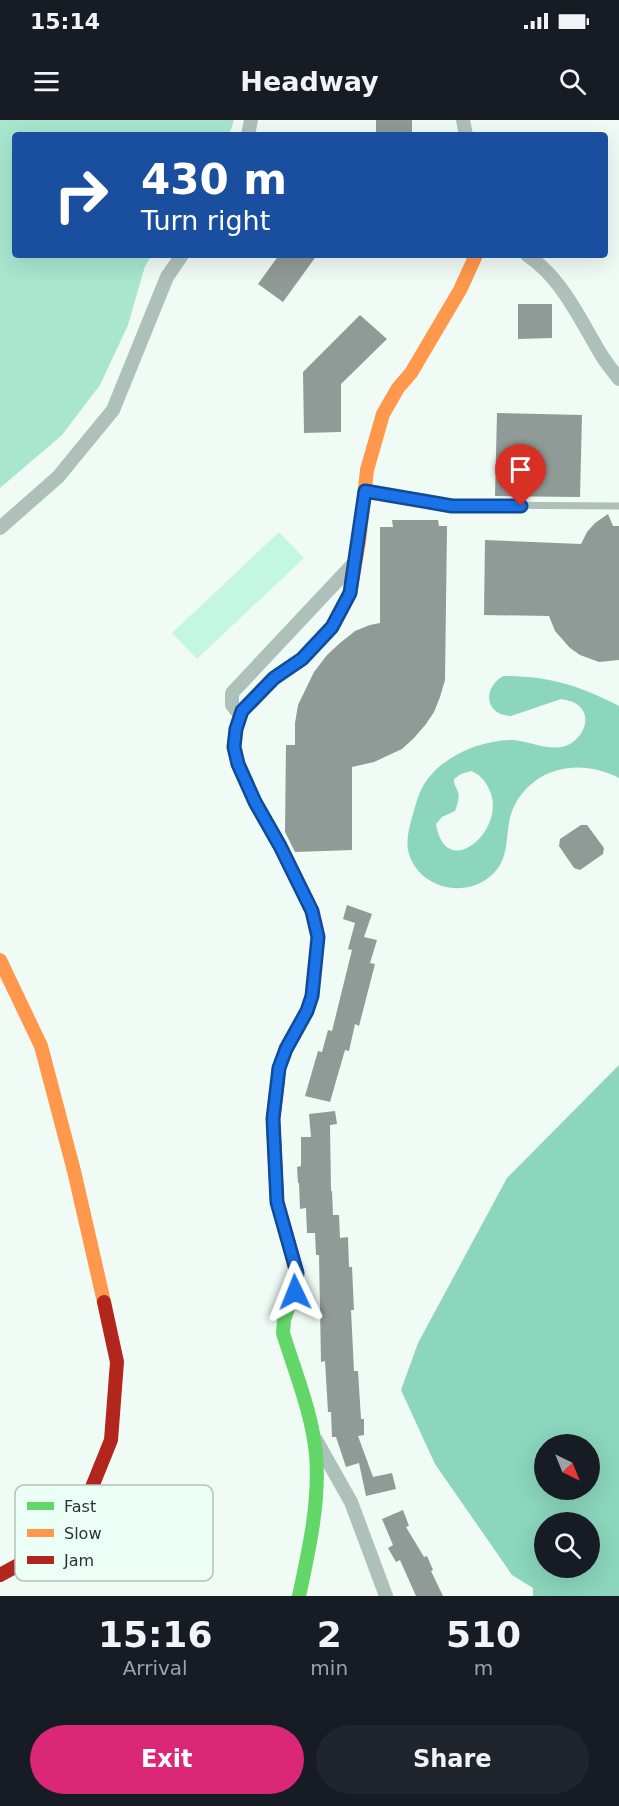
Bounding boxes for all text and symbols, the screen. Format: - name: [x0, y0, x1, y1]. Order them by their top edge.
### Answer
- text: 15:14: [30, 9, 100, 34]
- icon: menu: [30, 65, 63, 98]
- icon: search: [556, 65, 589, 98]
- text: Headway: [240, 66, 379, 97]
- text: 430 m: [141, 155, 287, 204]
- icon: right: [42, 156, 120, 234]
- text: Turn right: [141, 205, 270, 236]
- pin: [495, 444, 546, 506]
- icon: arrive: [504, 453, 537, 486]
- position arrow: [263, 1260, 327, 1324]
- north arrow: [534, 1434, 600, 1500]
- map controls: [534, 1434, 600, 1578]
- legend: [15, 1485, 213, 1581]
- text: Fast: [64, 1497, 96, 1516]
- button: search: [534, 1512, 600, 1578]
- text: Slow: [64, 1524, 101, 1543]
- text: Jam: [63, 1551, 94, 1570]
- text: 15:16: [98, 1614, 212, 1655]
- text: 2: [317, 1614, 342, 1655]
- text: 510: [446, 1614, 521, 1655]
- text: Arrival: [123, 1656, 188, 1680]
- text: min: [310, 1656, 348, 1680]
- text: m: [474, 1656, 493, 1680]
- button: Exit: [30, 1725, 304, 1794]
- button: Share: [316, 1725, 589, 1794]

